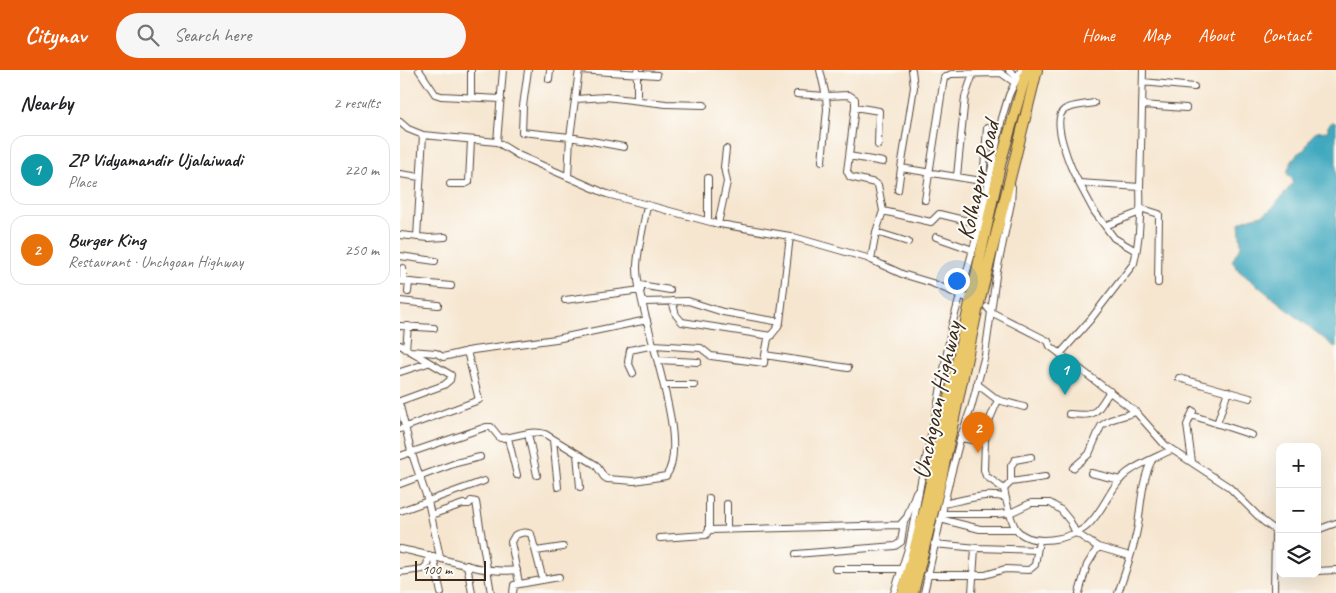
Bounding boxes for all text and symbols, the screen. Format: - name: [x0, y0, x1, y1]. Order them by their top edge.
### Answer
- search box: [116, 13, 466, 58]
- text: Citynav: [25, 20, 86, 50]
- icon: search: [134, 21, 162, 49]
- text: Search here: [174, 23, 251, 47]
- text: Home: [1082, 24, 1115, 46]
- text: Map: [1143, 24, 1170, 46]
- text: About: [1198, 24, 1234, 46]
- text: Contact: [1262, 24, 1311, 46]
- text: Nearby: [20, 90, 73, 116]
- text: 2 results: [333, 93, 380, 113]
- street label: Kolhapur Road: [949, 114, 1008, 243]
- text: ZP Vidyamandir Ujalaiwadi: [68, 148, 243, 172]
- text: 1: [33, 160, 41, 180]
- text: 220 m: [345, 160, 379, 180]
- text: Place: [68, 172, 96, 192]
- text: Burger King: [68, 228, 146, 252]
- text: 2: [33, 240, 41, 260]
- text: 250 m: [345, 240, 379, 260]
- text: Restaurant · Unchgoan Highway: [68, 252, 243, 272]
- your location: [944, 268, 970, 294]
- street label: Unchgoan Highway: [905, 316, 970, 482]
- pin: 1: [1049, 354, 1081, 395]
- pin: 2: [962, 412, 994, 453]
- map controls: [1276, 443, 1321, 578]
- button: +: [1276, 443, 1321, 488]
- button: −: [1276, 488, 1321, 533]
- button: layers: [1276, 533, 1321, 578]
- scale bar: [415, 558, 486, 581]
- text: 100 m: [422, 561, 452, 578]

